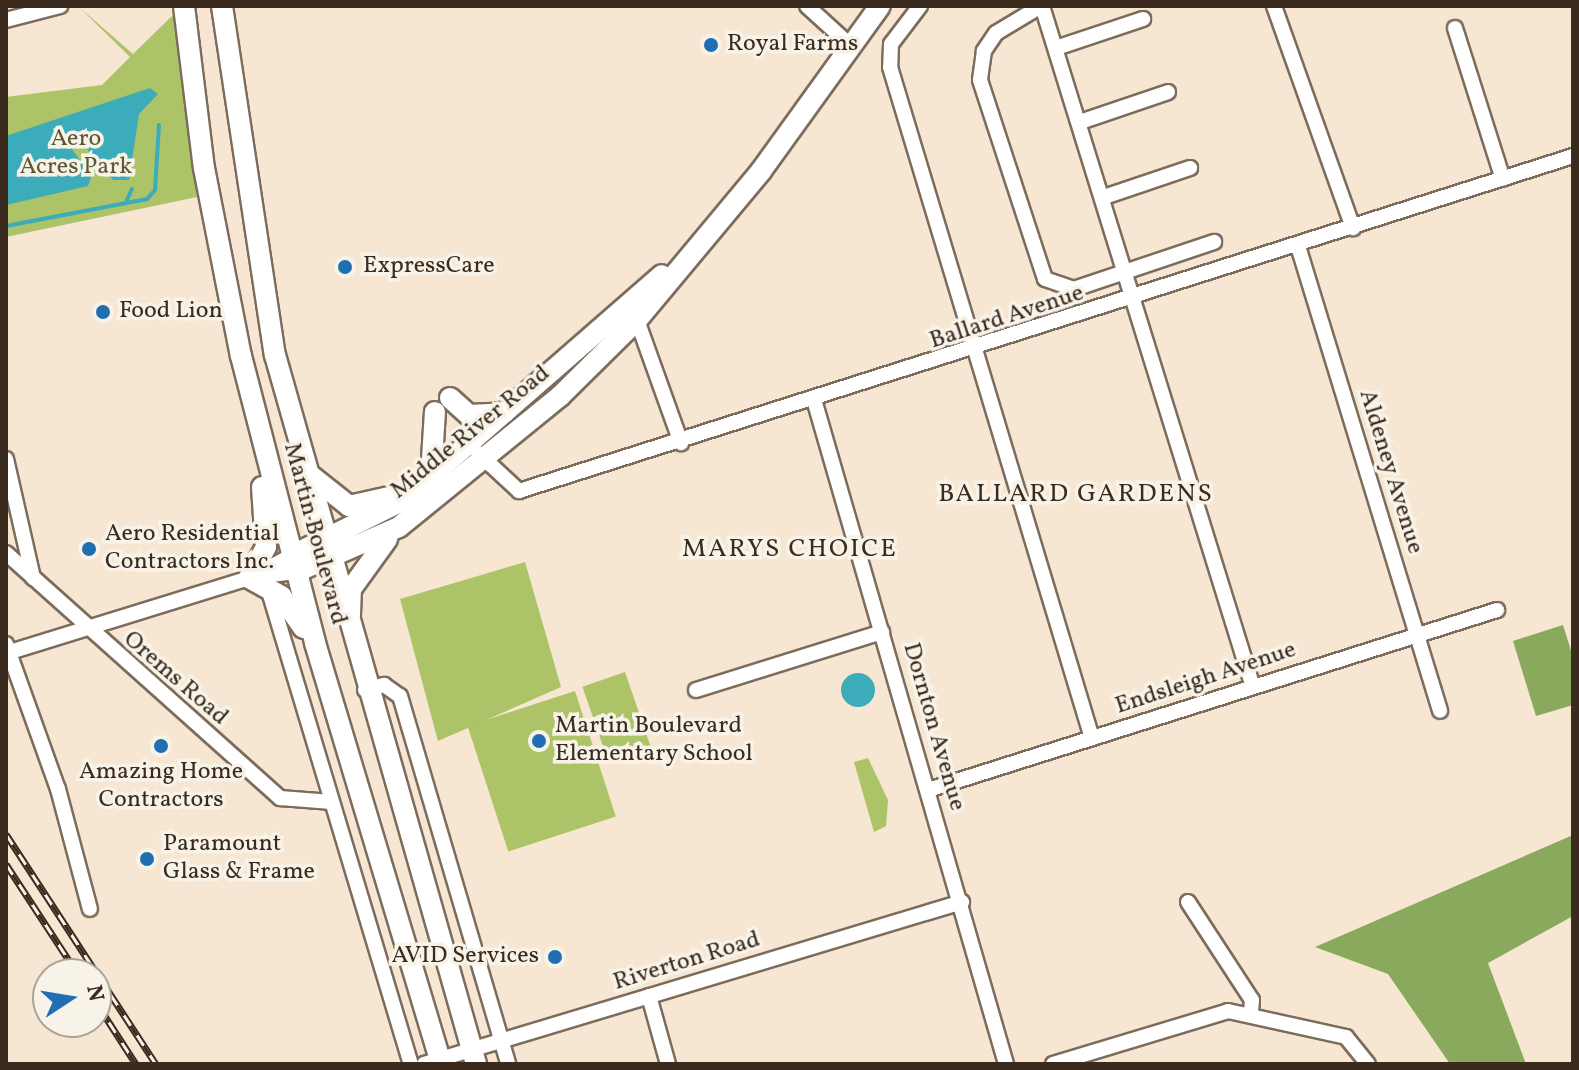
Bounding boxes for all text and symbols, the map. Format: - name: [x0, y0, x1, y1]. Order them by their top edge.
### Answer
- place label: Royal Farms: [727, 31, 858, 59]
- marker: Royal Farms: [702, 36, 720, 54]
- park label: Aero Acres Park: [20, 126, 132, 182]
- place label: ExpressCare: [363, 253, 495, 281]
- marker: ExpressCare: [334, 256, 356, 278]
- street label: Ballard Avenue: [926, 280, 1088, 356]
- place label: Food Lion: [119, 298, 223, 326]
- marker: Food Lion: [94, 303, 112, 321]
- street label: Middle River Road: [386, 360, 556, 506]
- street label: Aldeney Avenue: [1351, 386, 1429, 558]
- street label: Martin Boulevard: [276, 440, 352, 628]
- district label: BALLARD GARDENS: [938, 479, 1214, 511]
- place label: Aero Residential Contractors Inc.: [105, 521, 279, 577]
- district label: MARYS CHOICE: [682, 534, 898, 566]
- marker: Aero Residential Contractors Inc.: [80, 540, 98, 558]
- street label: Orems Road: [117, 626, 233, 732]
- street label: Endsleigh Avenue: [1112, 636, 1300, 722]
- street label: Dornton Avenue: [895, 640, 971, 814]
- place label: Martin Boulevard Elementary School: [555, 713, 753, 769]
- marker: Martin Boulevard Elementary School: [530, 732, 548, 750]
- marker: Amazing Home Contractors: [152, 737, 170, 755]
- place label: Amazing Home Contractors: [79, 759, 243, 815]
- place label: Paramount Glass & Frame: [163, 831, 315, 887]
- marker: Paramount Glass & Frame: [138, 850, 156, 868]
- street label: Riverton Road: [610, 926, 764, 998]
- place label: AVID Services: [391, 943, 539, 971]
- marker: AVID Services: [546, 948, 564, 966]
- north arrow: [32, 958, 112, 1038]
- text: N: [77, 982, 111, 1004]

